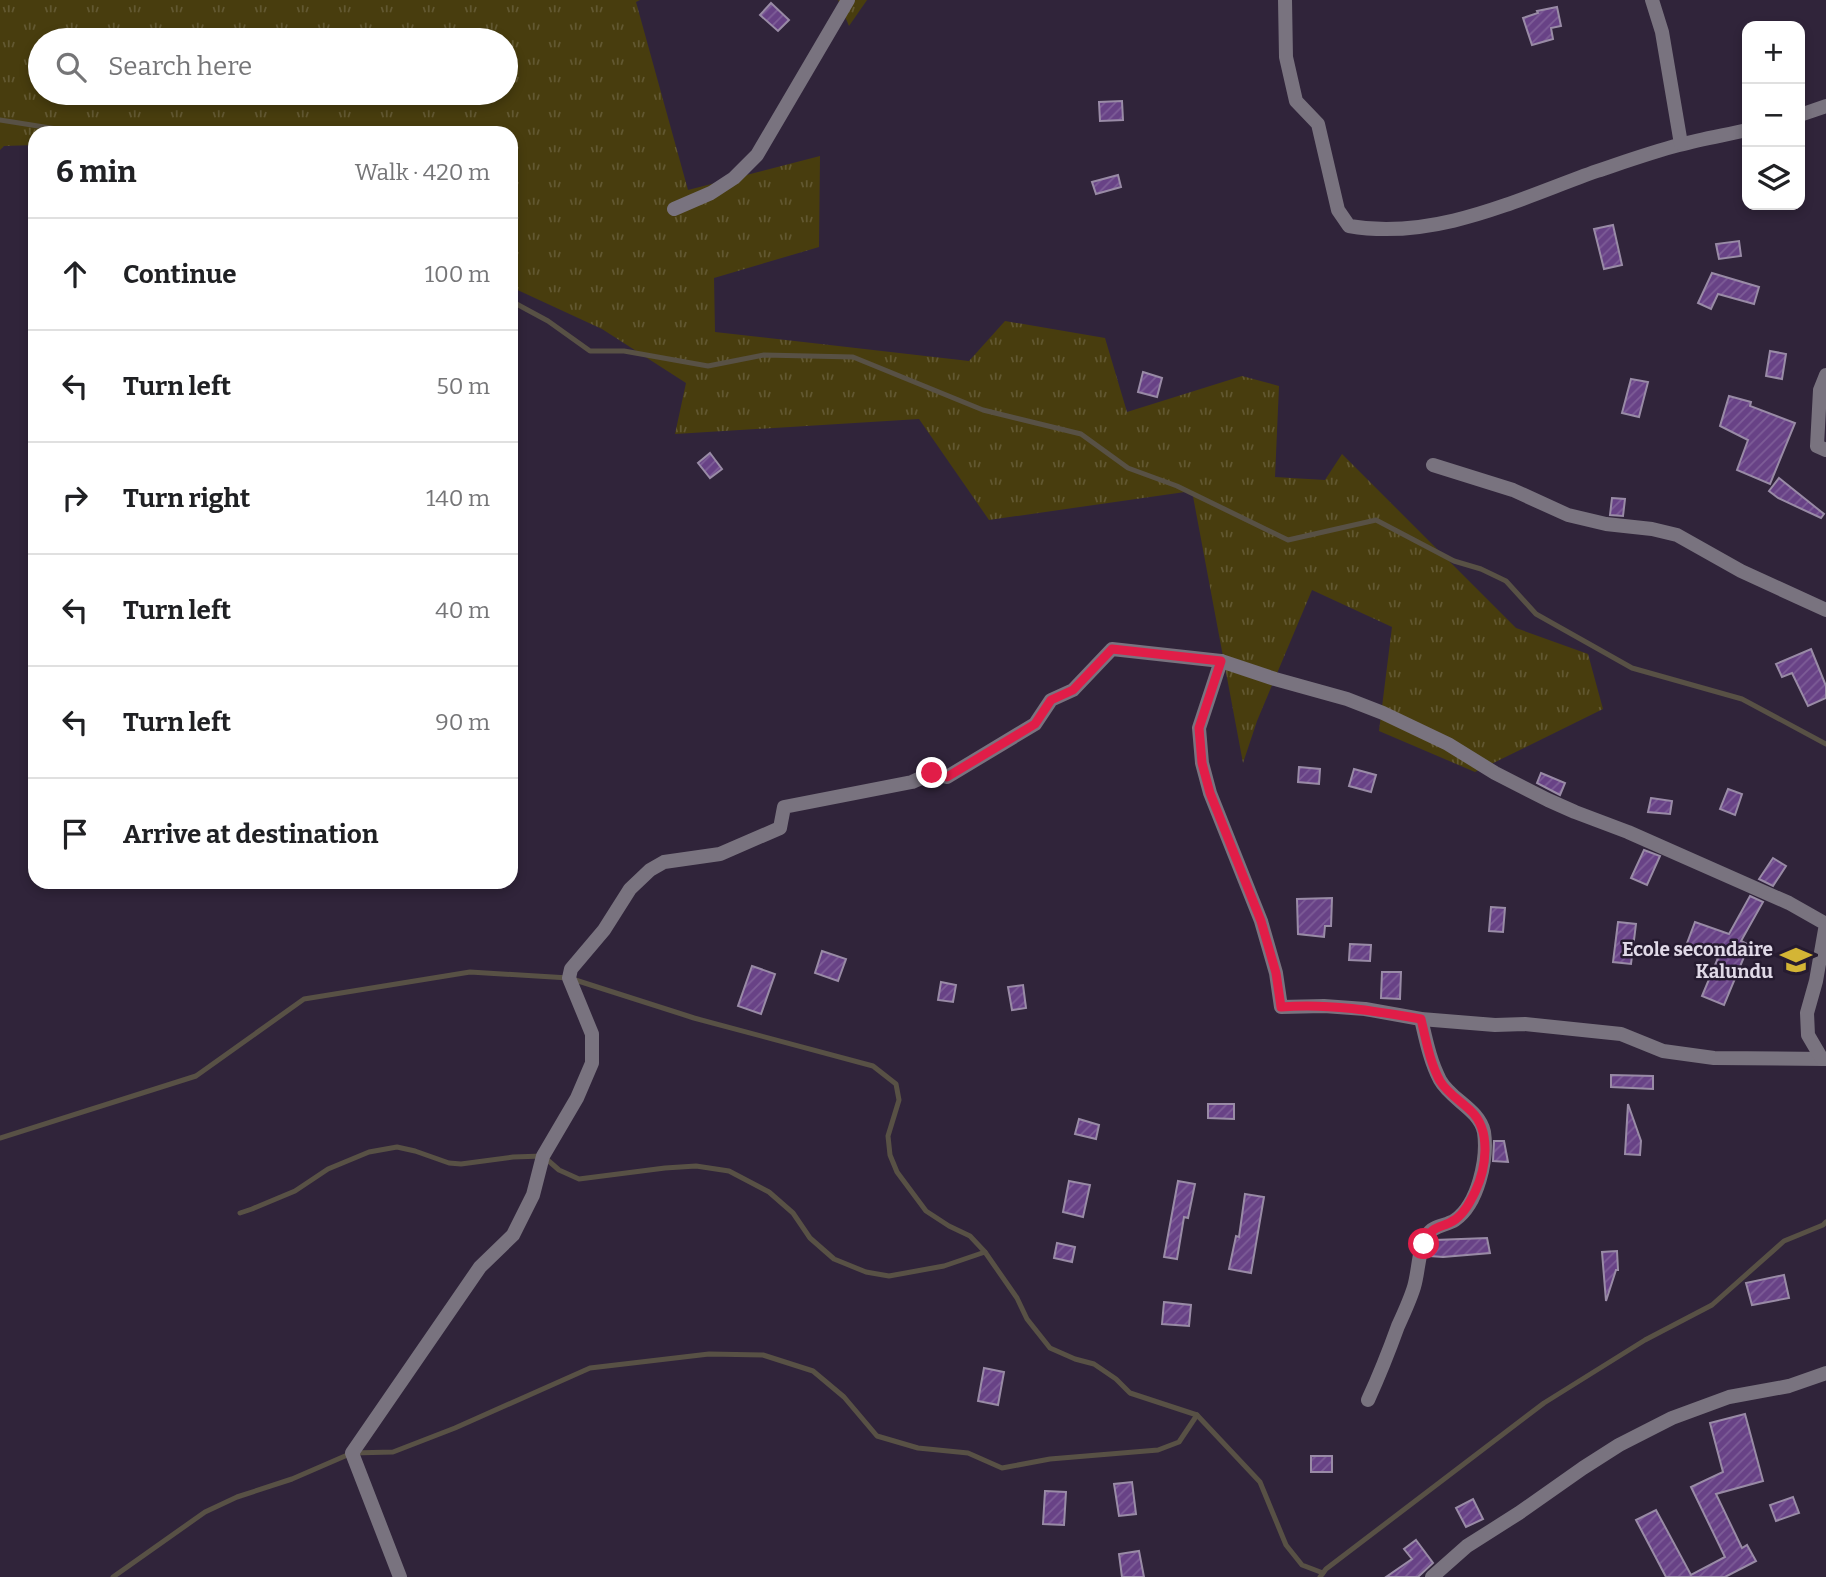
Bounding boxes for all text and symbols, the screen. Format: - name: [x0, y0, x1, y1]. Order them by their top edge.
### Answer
- map controls: [1742, 21, 1805, 210]
- button: +: [1742, 21, 1805, 84]
- search box: [28, 28, 518, 105]
- icon: search: [52, 48, 90, 86]
- text: Search here: [108, 51, 252, 82]
- button: −: [1742, 84, 1805, 147]
- button: layers: [1742, 147, 1805, 210]
- text: 6 min: [56, 154, 137, 190]
- text: Walk · 420 m: [355, 158, 490, 186]
- icon: ahead: [56, 255, 94, 293]
- text: Continue: [123, 259, 237, 290]
- text: 100 m: [425, 260, 490, 288]
- icon: left: [56, 367, 94, 405]
- text: Turn left: [123, 371, 231, 402]
- text: 50 m: [436, 372, 490, 400]
- icon: right: [56, 479, 94, 517]
- text: Turn right: [123, 483, 250, 514]
- text: 140 m: [426, 484, 490, 512]
- icon: left: [56, 591, 94, 629]
- text: Turn left: [123, 595, 231, 626]
- text: 40 m: [435, 596, 490, 624]
- icon: left: [56, 703, 94, 741]
- text: Turn left: [123, 707, 231, 738]
- text: 90 m: [435, 708, 490, 736]
- route end: [916, 757, 947, 788]
- icon: arrive: [56, 815, 94, 853]
- text: Arrive at destination: [123, 819, 378, 850]
- place label: Ecole secondaire Kalundu: [1622, 938, 1773, 983]
- school or university icon: Ecole secondaire Kalundu: [1779, 943, 1813, 977]
- route start: [1408, 1228, 1439, 1259]

